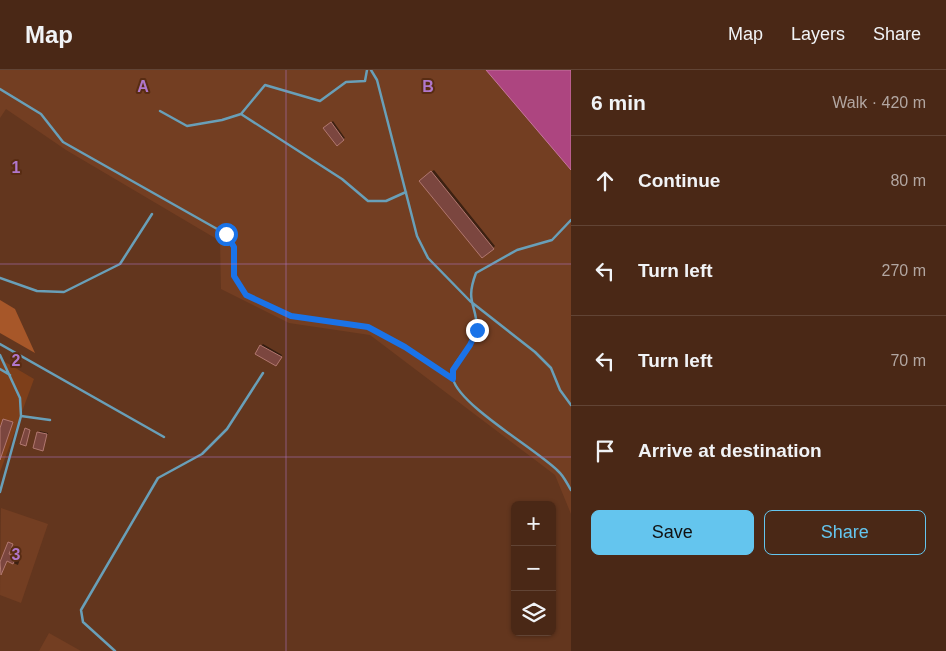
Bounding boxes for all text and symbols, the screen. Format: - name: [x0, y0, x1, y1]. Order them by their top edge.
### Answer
- text: Map: [25, 21, 73, 48]
- text: Map: [728, 24, 763, 44]
- text: Layers: [791, 24, 845, 44]
- text: Share: [873, 24, 921, 44]
- text: A: [137, 78, 149, 95]
- text: B: [422, 78, 434, 95]
- text: 6 min: [591, 91, 646, 114]
- text: Walk · 420 m: [832, 94, 926, 111]
- text: 1: [12, 159, 21, 176]
- icon: ahead: [591, 167, 619, 195]
- text: Continue: [638, 170, 720, 191]
- text: 80 m: [890, 172, 926, 189]
- route start: [215, 223, 238, 246]
- icon: left: [591, 257, 619, 285]
- text: Turn left: [638, 260, 713, 281]
- text: 270 m: [882, 262, 926, 279]
- route end: [466, 319, 489, 342]
- icon: left: [591, 347, 619, 375]
- text: Turn left: [638, 350, 713, 371]
- text: 2: [12, 352, 21, 369]
- text: 70 m: [890, 352, 926, 369]
- icon: arrive: [591, 437, 619, 465]
- text: Arrive at destination: [638, 440, 822, 461]
- map controls: [511, 501, 556, 636]
- button: +: [511, 501, 556, 546]
- button: Save: [591, 510, 754, 555]
- button: Share: [764, 510, 926, 555]
- text: 3: [12, 546, 21, 563]
- button: −: [511, 546, 556, 591]
- button: layers: [511, 591, 556, 636]

